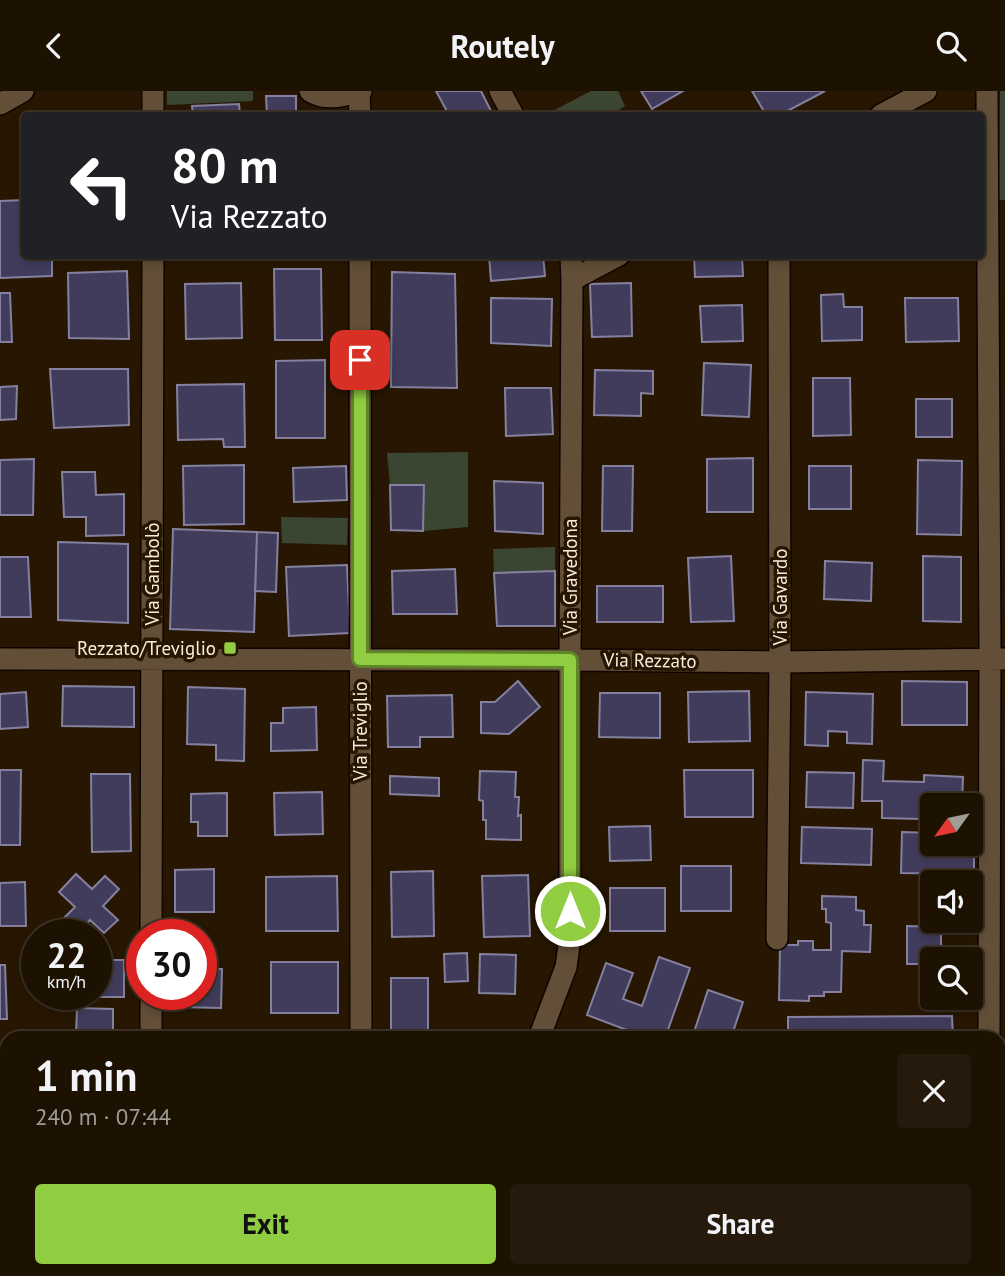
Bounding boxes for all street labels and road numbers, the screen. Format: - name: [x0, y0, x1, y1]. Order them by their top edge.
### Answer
- street label: Via Gravedona: [558, 519, 582, 636]
- street label: Via Gambolò: [140, 522, 164, 627]
- street label: Via Gavardo: [768, 549, 792, 646]
- street label: Via Rezzato: [602, 647, 697, 673]
- street label: Via Treviglio: [348, 681, 372, 782]

